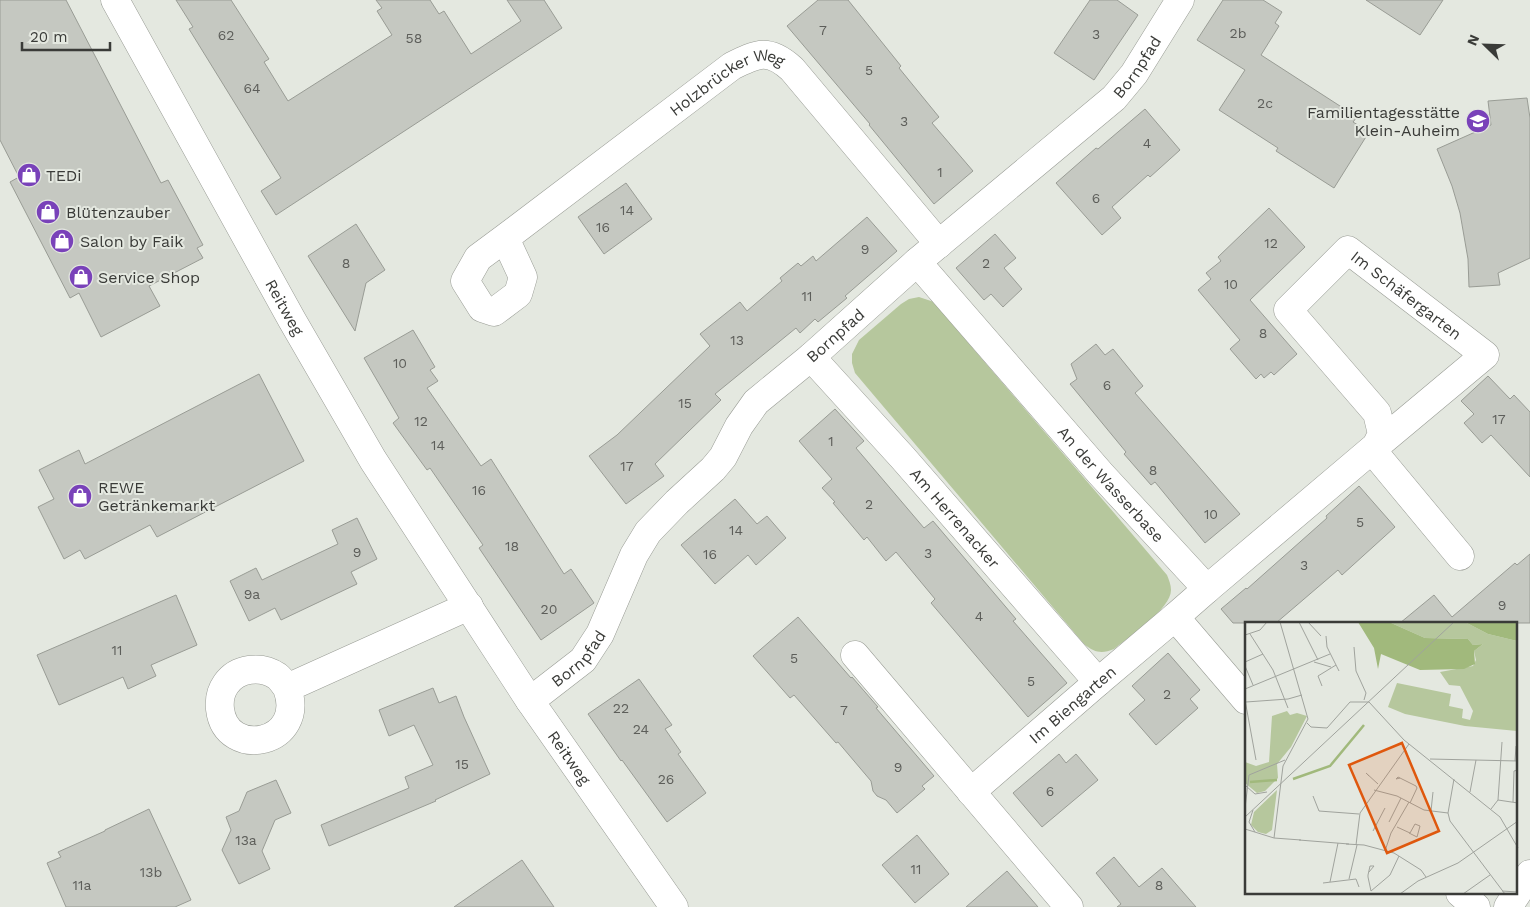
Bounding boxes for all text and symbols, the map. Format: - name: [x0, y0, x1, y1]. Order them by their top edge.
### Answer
- scale bar: [22, 20, 110, 52]
- north arrow: [1460, 20, 1510, 70]
- house number: 7: [819, 22, 827, 38]
- house number: 2b: [1230, 25, 1246, 41]
- house number: 3: [1092, 26, 1100, 42]
- house number: 62: [218, 27, 234, 43]
- text: 20 m: [30, 28, 68, 46]
- house number: 58: [406, 30, 422, 46]
- text: N: [1464, 32, 1482, 48]
- street label: Bornpfad: [1109, 33, 1165, 102]
- street label: Holzbrücker Weg: [666, 45, 789, 120]
- house number: 5: [865, 62, 873, 78]
- house number: 64: [243, 80, 261, 96]
- house number: 2c: [1257, 95, 1273, 111]
- place label: Familientagesstätte Klein-Auheim: [1307, 103, 1460, 140]
- school or university icon: Familientagesstätte Klein-Auheim: [1465, 108, 1491, 134]
- house number: 3: [900, 113, 908, 129]
- house number: 4: [1143, 135, 1151, 151]
- shop icon: TEDi: [16, 162, 42, 188]
- house number: 1: [937, 164, 943, 180]
- place label: TEDi: [46, 166, 82, 185]
- house number: 6: [1092, 190, 1100, 206]
- shop icon: Blütenzauber: [35, 199, 61, 225]
- house number: 14: [620, 202, 634, 218]
- place label: Blütenzauber: [66, 203, 171, 222]
- house number: 16: [596, 219, 610, 235]
- shop icon: Salon by Faik: [49, 228, 75, 254]
- place label: Salon by Faik: [80, 232, 183, 251]
- house number: 12: [1264, 235, 1278, 251]
- house number: 9: [861, 241, 869, 257]
- street label: Im Schäfergarten: [1347, 247, 1465, 344]
- house number: 8: [342, 255, 350, 271]
- house number: 2: [982, 255, 990, 271]
- shop icon: Service Shop: [68, 264, 94, 290]
- place label: Service Shop: [98, 268, 200, 287]
- street label: Reitweg: [261, 276, 308, 339]
- house number: 10: [1224, 276, 1238, 292]
- house number: 11: [802, 288, 812, 304]
- street label: Bornpfad: [803, 305, 868, 367]
- house number: 8: [1259, 325, 1267, 341]
- house number: 13: [730, 332, 744, 348]
- house number: 10: [393, 355, 407, 371]
- house number: 6: [1103, 377, 1111, 393]
- house number: 15: [678, 395, 692, 411]
- house number: 17: [1492, 411, 1506, 427]
- house number: 12: [414, 413, 428, 429]
- street label: An der Wasserbase: [1054, 422, 1168, 546]
- house number: 1: [828, 433, 834, 449]
- house number: 14: [431, 437, 445, 453]
- house number: 17: [620, 458, 634, 474]
- house number: 8: [1149, 462, 1157, 478]
- street label: Am Herrenacker: [906, 464, 1004, 573]
- place label: REWE Getränkemarkt: [98, 478, 215, 515]
- house number: 16: [472, 482, 486, 498]
- shop icon: REWE Getränkemarkt: [67, 483, 93, 509]
- house number: 2: [865, 496, 873, 512]
- house number: 10: [1204, 506, 1218, 522]
- house number: 5: [1356, 514, 1364, 530]
- house number: 14: [729, 522, 743, 538]
- house number: 18: [505, 538, 519, 554]
- house number: 9: [353, 544, 361, 560]
- house number: 3: [924, 545, 932, 561]
- house number: 16: [703, 546, 717, 562]
- house number: 3: [1300, 557, 1308, 573]
- house number: 9a: [244, 586, 260, 602]
- house number: 9: [1498, 597, 1506, 613]
- house number: 20: [541, 601, 557, 617]
- house number: 4: [975, 608, 983, 624]
- inset map: [1245, 622, 1518, 894]
- street label: Bornpfad: [548, 627, 610, 691]
- house number: 11: [112, 642, 122, 658]
- house number: 5: [790, 650, 798, 666]
- street label: Im Biengarten: [1025, 662, 1120, 747]
- house number: 5: [1027, 673, 1035, 689]
- house number: 2: [1163, 686, 1171, 702]
- house number: 22: [613, 700, 629, 716]
- house number: 7: [840, 702, 848, 718]
- house number: 24: [633, 721, 649, 737]
- street label: Reitweg: [544, 727, 595, 789]
- house number: 15: [455, 756, 469, 772]
- house number: 9: [894, 759, 902, 775]
- house number: 26: [658, 771, 674, 787]
- house number: 6: [1046, 783, 1054, 799]
- house number: 13a: [235, 832, 257, 848]
- house number: 11: [911, 861, 921, 877]
- house number: 13b: [140, 864, 162, 880]
- house number: 11a: [73, 877, 91, 893]
- house number: 8: [1155, 877, 1163, 893]

